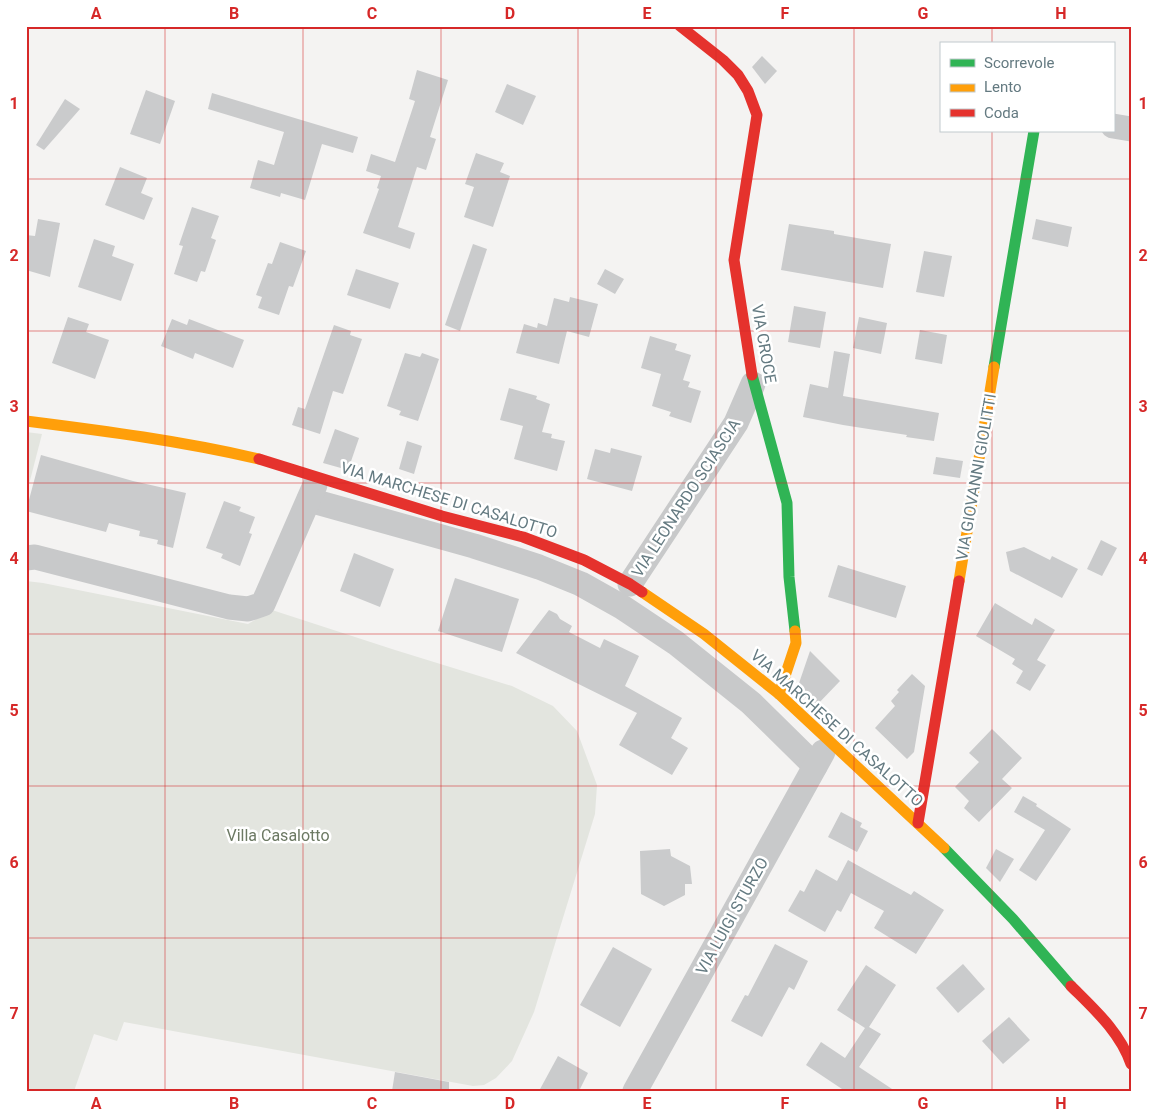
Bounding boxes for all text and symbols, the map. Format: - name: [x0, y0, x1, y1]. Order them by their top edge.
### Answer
- text: A: [91, 4, 102, 23]
- text: B: [229, 4, 239, 23]
- text: C: [367, 4, 377, 23]
- text: D: [505, 4, 515, 23]
- text: E: [643, 4, 652, 23]
- text: F: [781, 4, 790, 23]
- text: G: [918, 4, 929, 23]
- text: H: [1055, 4, 1067, 23]
- legend: [940, 42, 1114, 132]
- text: Scorrevole: [984, 54, 1055, 72]
- text: Lento: [984, 78, 1022, 96]
- text: 1: [9, 94, 19, 113]
- text: 1: [1138, 94, 1148, 113]
- text: Coda: [984, 104, 1019, 122]
- text: 2: [9, 246, 19, 265]
- text: 2: [1138, 246, 1148, 265]
- street label: VIA CROCE: [748, 303, 780, 385]
- street label: VIA GIOVANNI GIOLITTI: [952, 392, 1000, 562]
- text: 3: [9, 397, 19, 416]
- text: 3: [1138, 397, 1148, 416]
- street label: VIA LEONARDO SCIASCIA: [628, 415, 745, 581]
- street label: VIA MARCHESE DI CASALOTTO: [338, 458, 560, 542]
- text: 4: [9, 549, 19, 568]
- text: 4: [1138, 549, 1148, 568]
- street label: VIA MARCHESE DI CASALOTTO: [747, 645, 927, 811]
- text: 5: [9, 701, 19, 720]
- text: 5: [1138, 701, 1148, 720]
- park label: Villa Casalotto: [226, 826, 330, 845]
- text: 6: [9, 853, 19, 872]
- text: 6: [1138, 853, 1148, 872]
- street label: VIA LUIGI STURZO: [692, 854, 772, 978]
- text: 7: [9, 1004, 19, 1023]
- text: 7: [1138, 1004, 1148, 1023]
- text: A: [91, 1094, 102, 1113]
- text: B: [229, 1094, 239, 1113]
- text: C: [367, 1094, 377, 1113]
- text: D: [505, 1094, 515, 1113]
- text: E: [643, 1094, 652, 1113]
- text: F: [781, 1094, 790, 1113]
- text: G: [918, 1094, 929, 1113]
- text: H: [1055, 1094, 1067, 1113]

